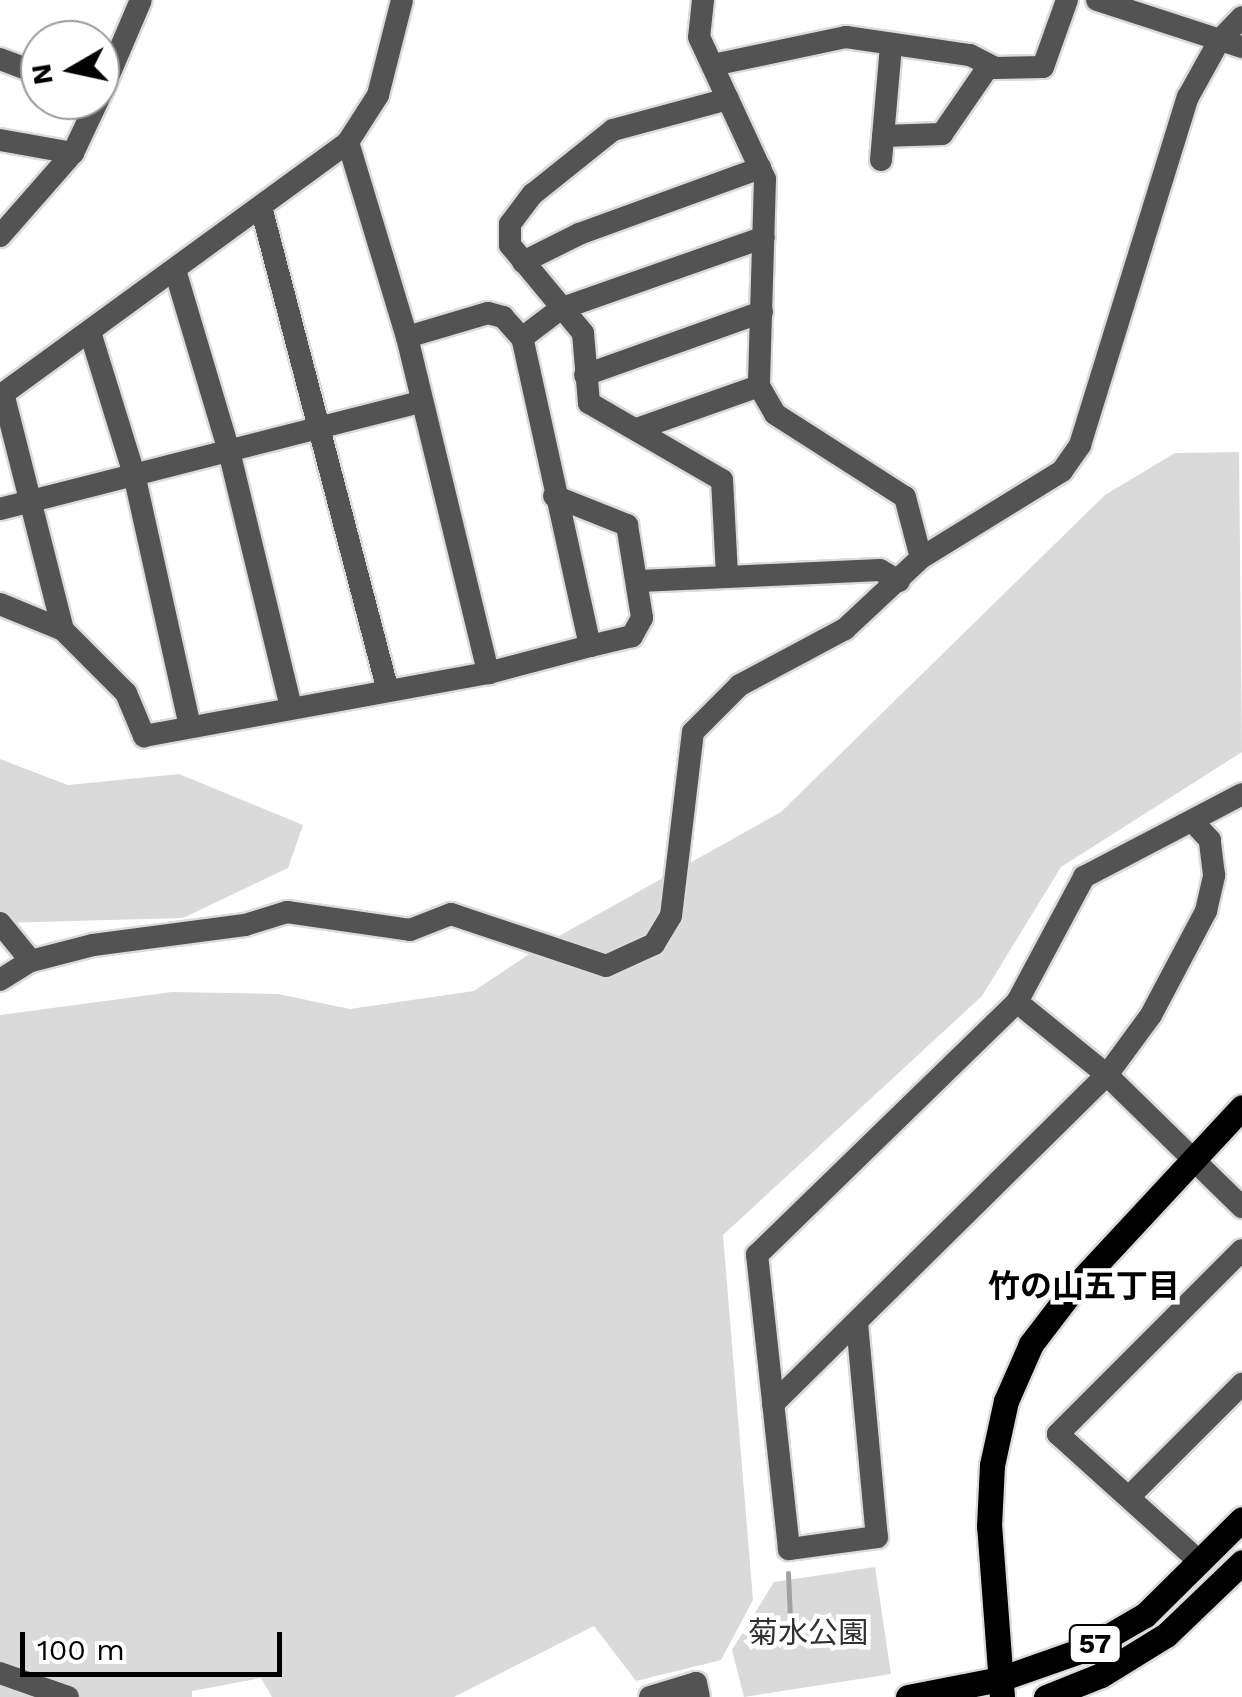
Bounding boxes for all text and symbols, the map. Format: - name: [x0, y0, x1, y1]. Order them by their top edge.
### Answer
- north arrow: [20, 20, 120, 120]
- text: N: [24, 62, 60, 87]
- district label: 竹の山五丁目: [988, 1267, 1180, 1305]
- scale bar: [25, 1612, 288, 1674]
- park label: 菊水公園: [748, 1615, 868, 1651]
- road number: 57: [1068, 1621, 1122, 1667]
- text: 100 m: [37, 1632, 125, 1667]

